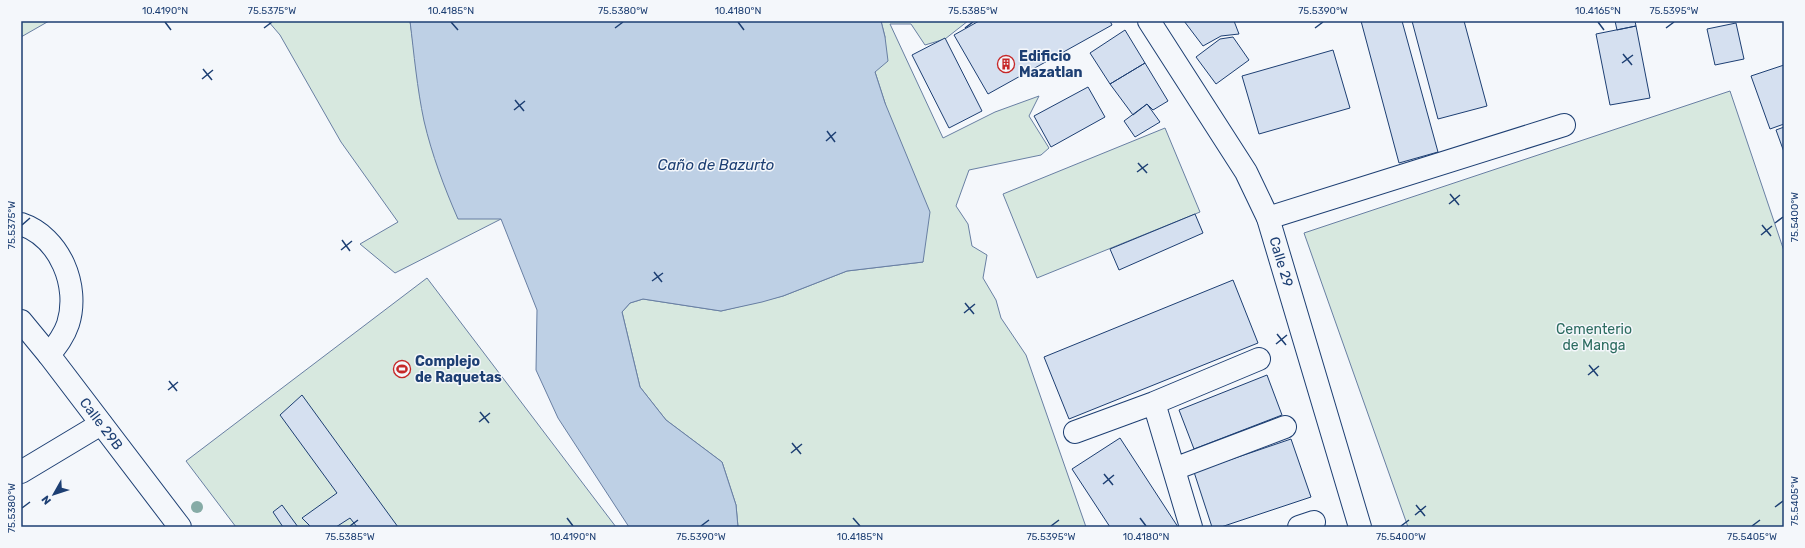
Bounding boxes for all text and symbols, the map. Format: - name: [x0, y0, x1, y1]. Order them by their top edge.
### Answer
- text: 10.4190°N: [142, 5, 188, 17]
- text: 75.5375°W: [248, 5, 296, 17]
- text: 10.4185°N: [428, 5, 474, 17]
- text: 75.5380°W: [598, 5, 648, 17]
- text: 10.4180°N: [715, 5, 761, 17]
- text: 75.5385°W: [948, 5, 998, 17]
- text: 75.5390°W: [1298, 5, 1348, 17]
- text: 10.4165°N: [1575, 5, 1621, 17]
- text: 75.5395°W: [1649, 5, 1699, 17]
- place label: Edificio Mazatlan: [1019, 48, 1083, 81]
- building icon: Edificio Mazatlan: [996, 54, 1016, 74]
- water label: Caño de Bazurto: [658, 156, 775, 174]
- text: 75.5400°W: [1789, 192, 1801, 242]
- text: 75.5375°W: [6, 201, 18, 249]
- street label: Calle 29: [1265, 235, 1297, 289]
- park label: Cementerio de Manga: [1556, 321, 1632, 354]
- place label: Complejo de Raquetas: [415, 353, 502, 386]
- sports icon: Complejo de Raquetas: [392, 359, 412, 379]
- street label: Calle 29B: [76, 395, 126, 453]
- north arrow: [34, 474, 74, 514]
- text: 75.5405°W: [1789, 476, 1801, 526]
- text: 75.5380°W: [6, 483, 18, 533]
- text: N: [39, 493, 54, 507]
- text: 75.5385°W: [325, 531, 375, 543]
- text: 10.4190°N: [550, 531, 596, 543]
- text: 75.5390°W: [676, 531, 726, 543]
- text: 10.4185°N: [837, 531, 883, 543]
- text: 75.5395°W: [1026, 531, 1076, 543]
- text: 10.4180°N: [1123, 531, 1169, 543]
- text: 75.5400°W: [1376, 531, 1426, 543]
- text: 75.5405°W: [1727, 531, 1777, 543]

